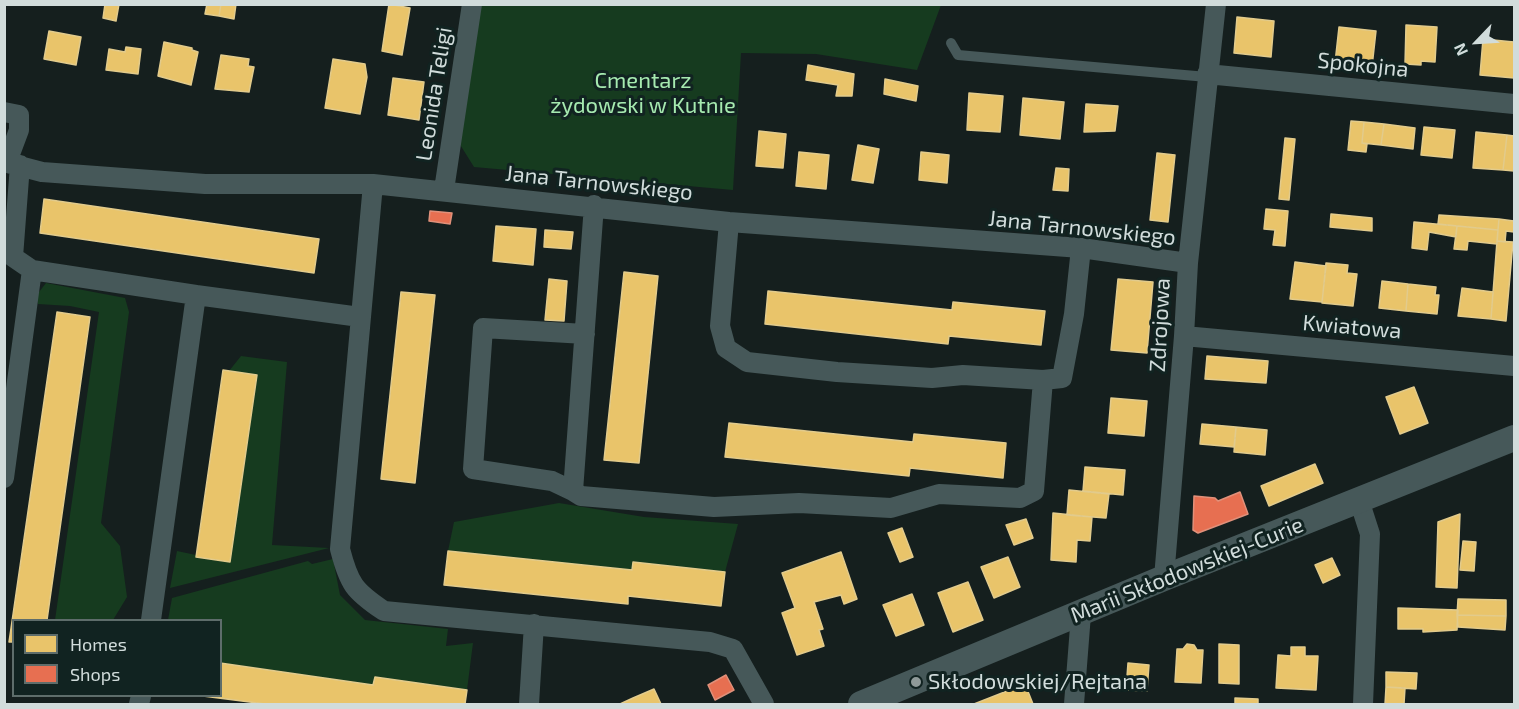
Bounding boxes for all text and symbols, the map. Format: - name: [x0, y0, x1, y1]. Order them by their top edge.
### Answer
- north arrow: [1447, 12, 1507, 72]
- street label: Leonida Teligi: [410, 25, 458, 163]
- text: N: [1449, 41, 1471, 59]
- street label: Spokojna: [1316, 47, 1410, 83]
- park label: Cmentarz żydowski w Kutnie: [550, 68, 736, 119]
- street label: Jana Tarnowskiego: [504, 160, 694, 206]
- street label: Jana Tarnowskiego: [987, 205, 1177, 251]
- street label: Zdrojowa: [1144, 277, 1176, 373]
- street label: Kwiatowa: [1301, 310, 1403, 344]
- street label: Marii Skłodowskiej-Curie: [1067, 511, 1307, 629]
- legend: [12, 619, 222, 697]
- text: Homes: [70, 633, 127, 655]
- text: Shops: [70, 663, 120, 685]
- place label: Skłodowskiej/Rejtana: [928, 669, 1147, 695]
- marker: Skłodowskiej/Rejtana: [909, 675, 923, 689]

